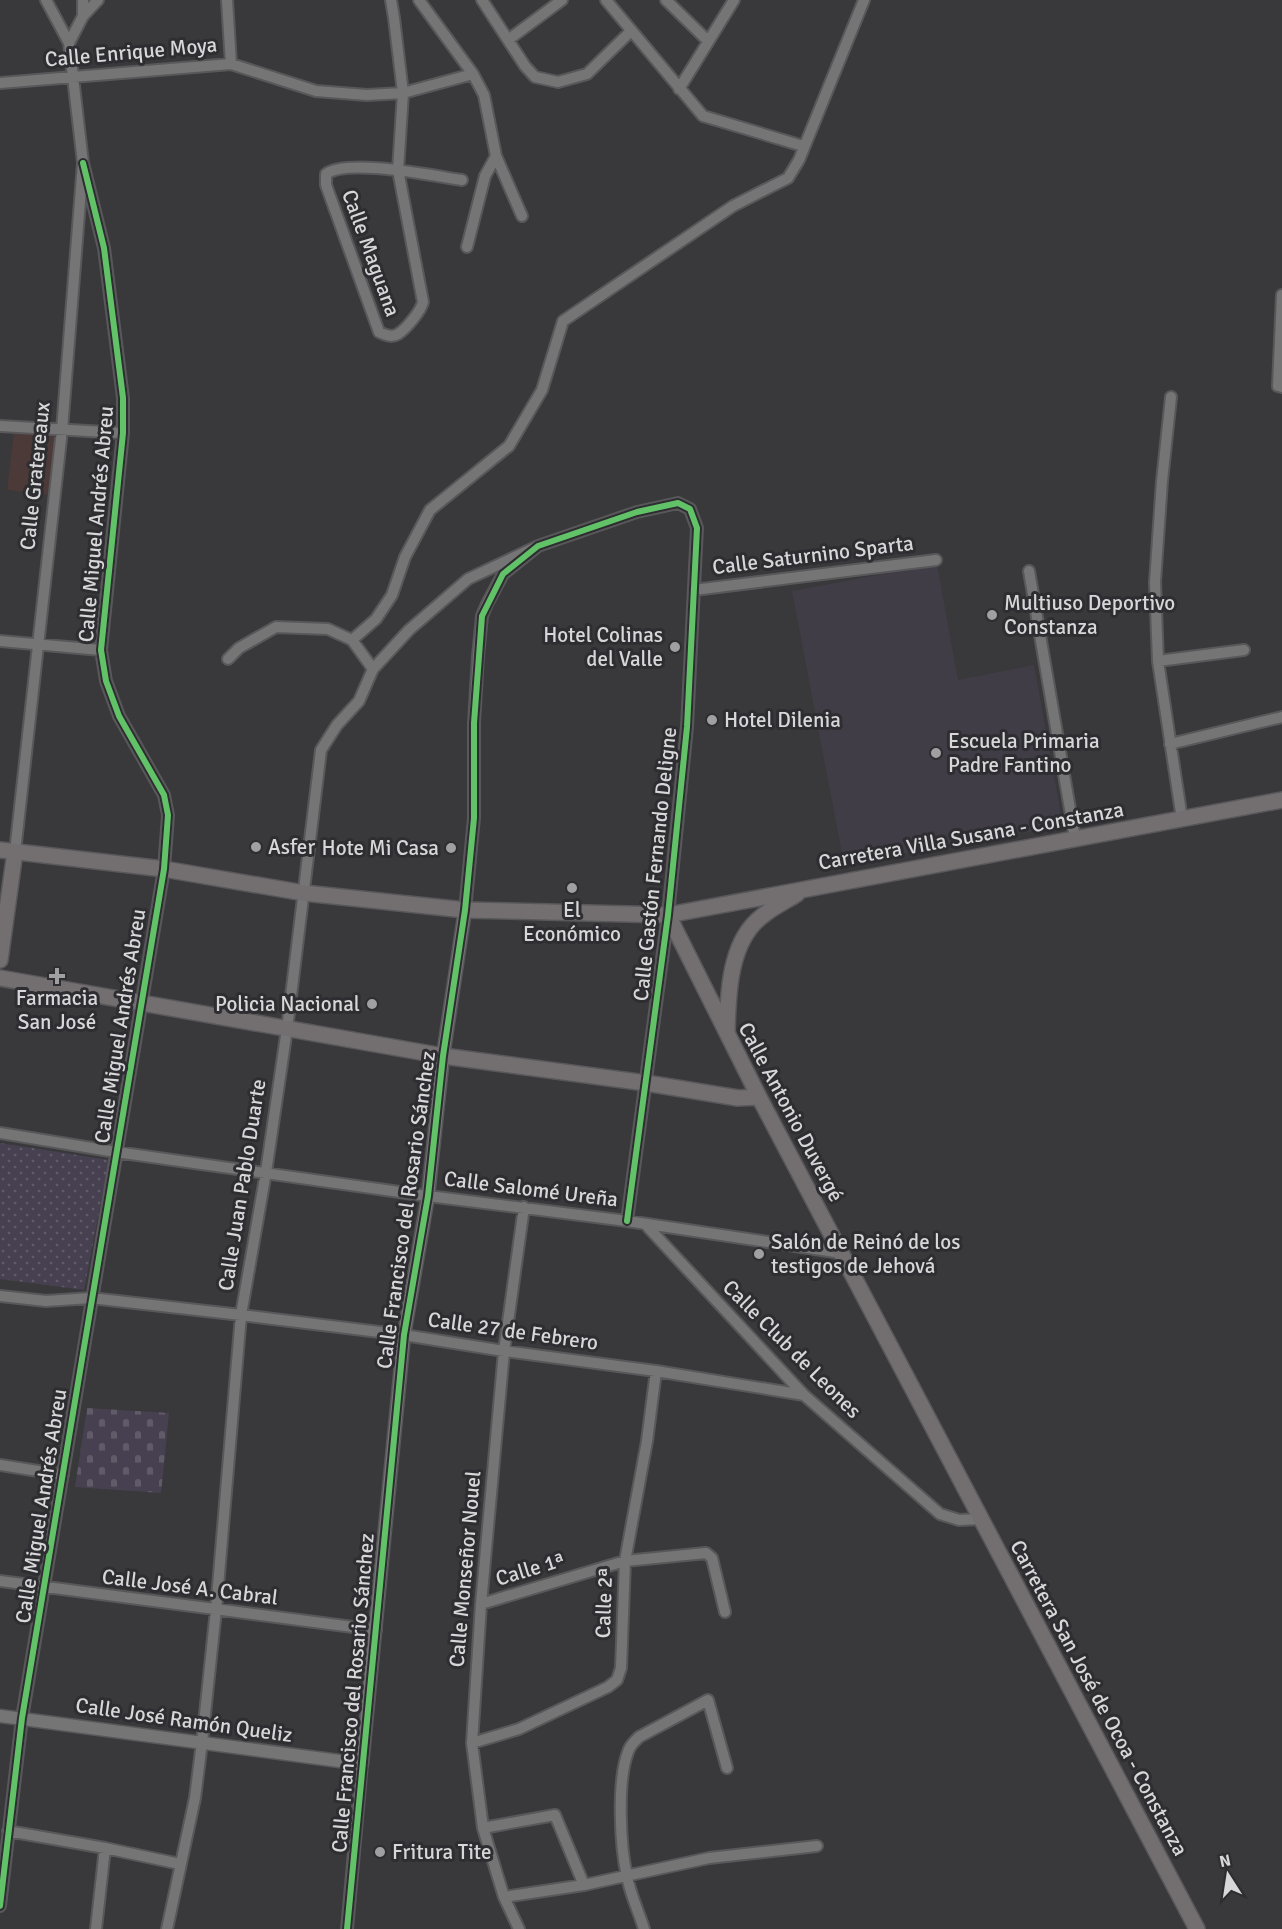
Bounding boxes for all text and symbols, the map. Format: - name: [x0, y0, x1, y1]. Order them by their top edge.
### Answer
- street label: Calle Enrique Moya: [44, 32, 218, 72]
- street label: Calle Maguana: [336, 186, 406, 320]
- street label: Calle Gratereaux: [14, 400, 56, 551]
- street label: Calle Miguel Andrés Abreu: [73, 405, 119, 643]
- street label: Calle Saturnino Sparta: [711, 530, 915, 580]
- place label: Multiuso Deportivo Constanza: [1004, 590, 1175, 640]
- marker: Multiuso Deportivo Constanza: [985, 608, 999, 622]
- place label: Hotel Colinas del Valle: [543, 622, 663, 672]
- marker: Hotel Colinas del Valle: [668, 640, 682, 654]
- place label: Hotel Dilenia: [724, 707, 841, 733]
- marker: Hotel Dilenia: [705, 713, 719, 727]
- street label: Calle Gastón Fernando Deligne: [628, 726, 682, 1002]
- place label: Escuela Primaria Padre Fantino: [948, 728, 1100, 778]
- marker: Escuela Primaria Padre Fantino: [929, 746, 943, 760]
- street label: Carretera Villa Susana - Constanza: [816, 796, 1126, 876]
- place label: Asfer: [268, 834, 315, 860]
- place label: Hote Mi Casa: [322, 835, 439, 861]
- marker: Asfer: [249, 840, 263, 854]
- marker: Hote Mi Casa: [444, 841, 458, 855]
- marker: El Económico: [565, 881, 579, 895]
- place label: El Económico: [523, 897, 621, 947]
- street label: Calle Miguel Andrés Abreu: [89, 907, 151, 1145]
- marker: Farmacia San José: [50, 969, 64, 983]
- place label: Farmacia San José: [16, 985, 98, 1035]
- place label: Policia Nacional: [215, 991, 360, 1017]
- marker: Policia Nacional: [365, 997, 379, 1011]
- street label: Calle Antonio Duvergé: [733, 1018, 849, 1206]
- street label: Calle Francisco del Rosario Sánchez: [371, 1050, 441, 1370]
- street label: Calle Juan Pablo Duarte: [212, 1077, 272, 1293]
- street label: Calle Salomé Ureña: [442, 1165, 620, 1213]
- place label: Salón de Reinó de los testigos de Jehová: [771, 1229, 960, 1279]
- marker: Salón de Reinó de los testigos de Jehová: [752, 1247, 766, 1261]
- street label: Calle Club de Leones: [717, 1274, 867, 1424]
- street label: Calle 27 de Febrero: [426, 1306, 600, 1356]
- street label: Calle Miguel Andrés Abreu: [10, 1387, 72, 1625]
- street label: Calle Monseñor Nouel: [443, 1470, 487, 1668]
- street label: Calle Francisco del Rosario Sánchez: [326, 1532, 380, 1854]
- street label: Carretera San José de Ocoa - Constanza: [1004, 1536, 1194, 1860]
- street label: Calle 1ª: [493, 1546, 567, 1592]
- street label: Calle José A. Cabral: [100, 1563, 280, 1611]
- street label: Calle 2ª: [590, 1567, 618, 1639]
- street label: Calle José Ramón Queliz: [74, 1692, 294, 1748]
- place label: Fritura Tite: [392, 1839, 491, 1865]
- marker: Fritura Tite: [373, 1845, 387, 1859]
- north arrow: [1198, 1845, 1258, 1905]
- text: N: [1218, 1850, 1233, 1872]

